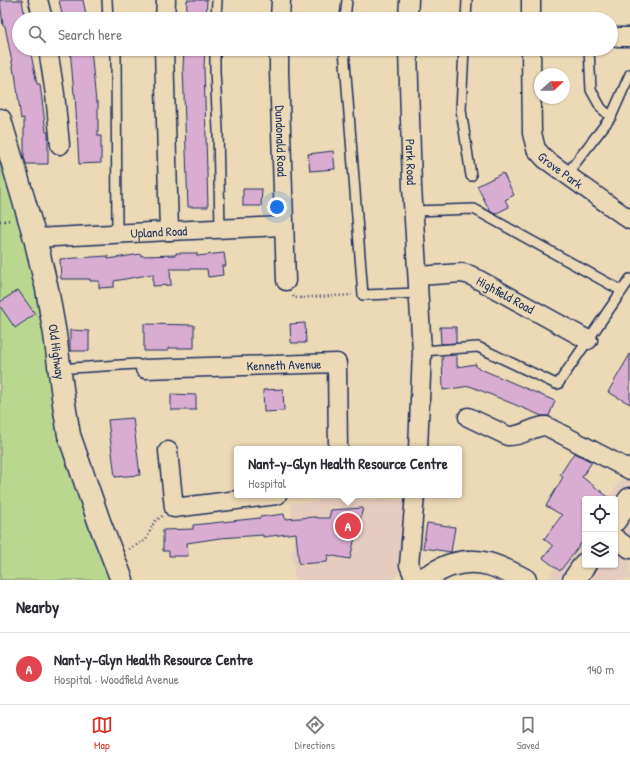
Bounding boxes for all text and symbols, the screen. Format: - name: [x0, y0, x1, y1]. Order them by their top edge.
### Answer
- search box: [12, 12, 618, 56]
- icon: search: [26, 23, 48, 45]
- text: Search here: [58, 24, 122, 45]
- north arrow: [534, 68, 570, 104]
- street label: Dundonald Road: [271, 105, 292, 177]
- street label: Park Road: [402, 139, 421, 185]
- street label: Grove Park: [534, 148, 587, 193]
- your location: [267, 197, 287, 217]
- street label: Upland Road: [130, 221, 188, 242]
- street label: Highfield Road: [473, 271, 538, 318]
- street label: Old Highway: [44, 323, 70, 381]
- street label: Kenneth Avenue: [246, 354, 322, 375]
- popup: [234, 446, 462, 498]
- text: Nant-y-Glyn Health Resource Centre: [248, 453, 448, 474]
- text: Hospital: [248, 474, 286, 492]
- map controls: [582, 496, 618, 568]
- button: locate: [582, 496, 618, 532]
- pin: A: [335, 511, 361, 541]
- button: layers: [582, 532, 618, 568]
- text: Nearby: [16, 595, 59, 618]
- text: Nant-y-Glyn Health Resource Centre: [54, 649, 253, 670]
- text: A: [26, 660, 32, 678]
- text: 140 m: [587, 660, 614, 678]
- text: Hospital · Woodfield Avenue: [54, 670, 179, 688]
- tab: Map: [91, 714, 113, 752]
- tab: Directions: [295, 714, 335, 752]
- tab: Saved: [517, 714, 539, 752]

